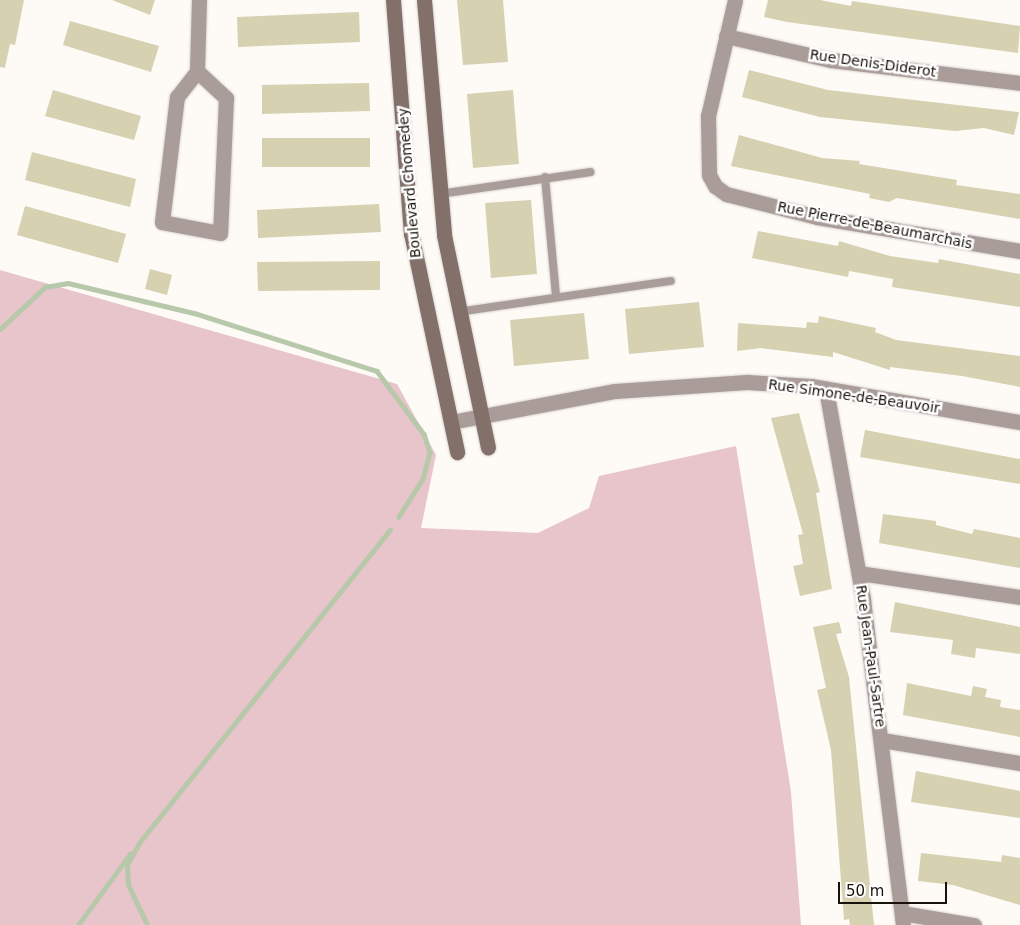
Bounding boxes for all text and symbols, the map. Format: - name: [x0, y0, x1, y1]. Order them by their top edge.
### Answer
- street label: Rue Denis-Diderot: [809, 46, 937, 80]
- street label: Boulevard Chomedey: [394, 107, 424, 259]
- street label: Rue Pierre-de-Beaumarchais: [776, 198, 974, 252]
- street label: Rue Simone-de-Beauvoir: [767, 376, 941, 416]
- street label: Rue Jean-Paul-Sartre: [853, 584, 889, 728]
- scale bar: [840, 872, 949, 904]
- text: 50 m: [846, 882, 884, 900]

